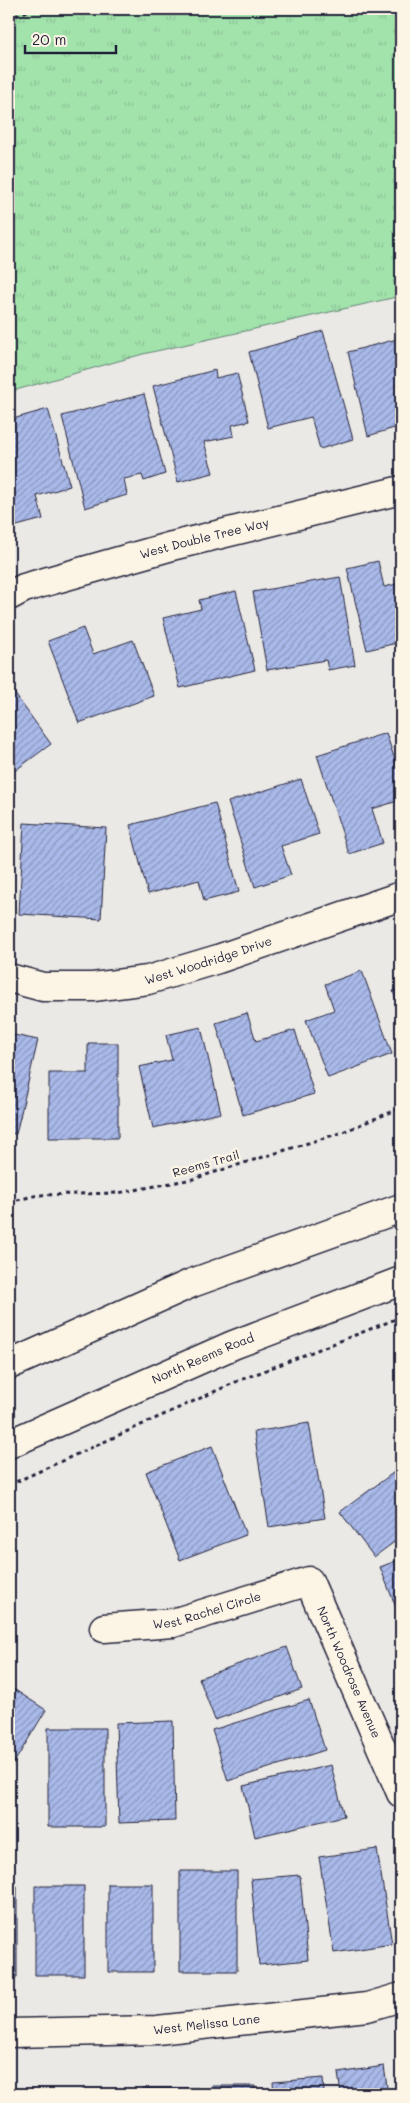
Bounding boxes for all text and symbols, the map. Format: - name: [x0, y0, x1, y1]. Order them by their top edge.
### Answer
- scale bar: [25, 22, 116, 54]
- text: 20 m: [32, 29, 66, 49]
- street label: West Double Tree Way: [138, 514, 270, 562]
- street label: West Woodridge Drive: [143, 932, 274, 988]
- street label: Reems Trail: [171, 1146, 241, 1180]
- street label: North Reems Road: [149, 1329, 256, 1387]
- street label: West Rachel Circle: [152, 1587, 263, 1631]
- street label: North Woodrose Avenue: [314, 1603, 385, 1740]
- street label: West Melissa Lane: [152, 2010, 261, 2037]

